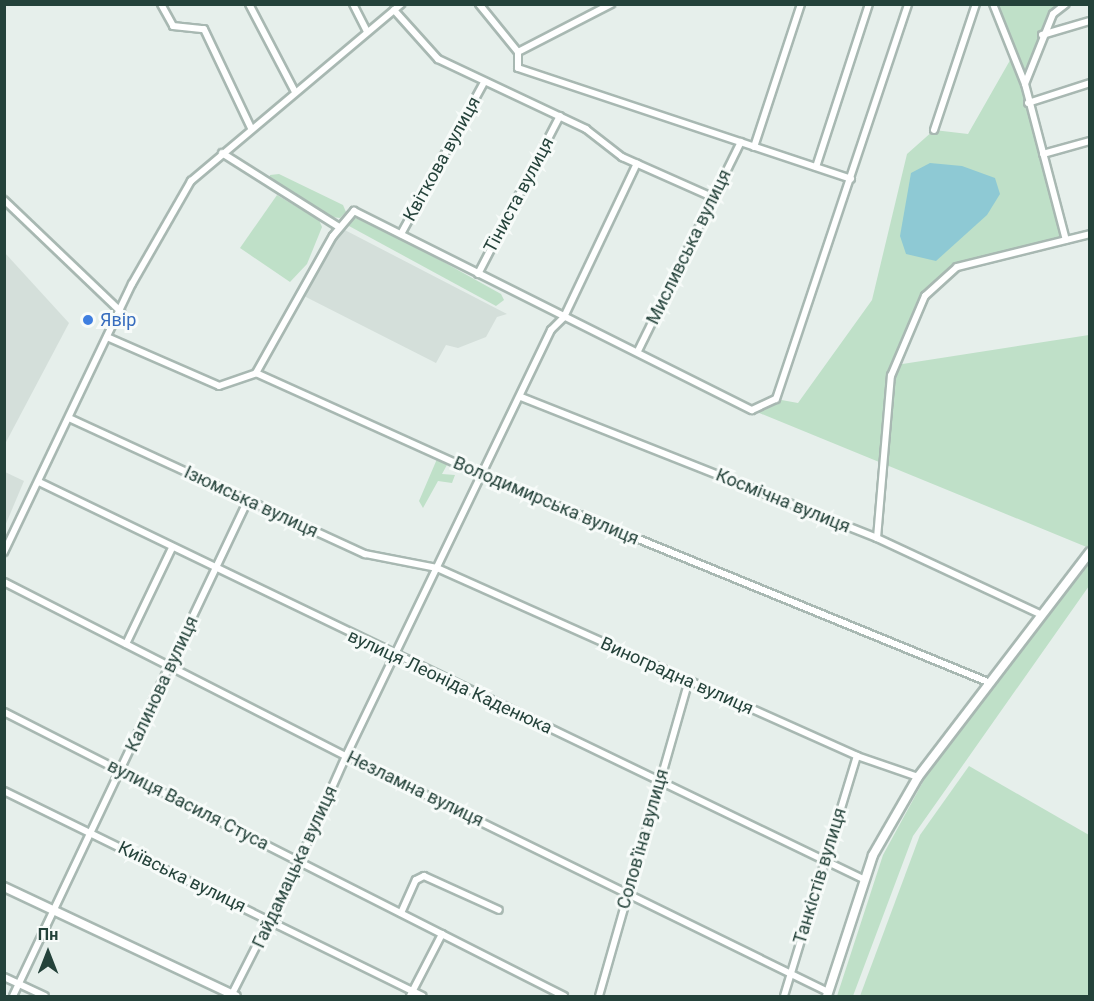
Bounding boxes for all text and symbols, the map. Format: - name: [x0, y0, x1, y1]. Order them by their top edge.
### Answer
- street label: Квіткова вулиця: [399, 93, 485, 225]
- street label: Тіниста вулиця: [479, 133, 559, 257]
- street label: Мисливська вулиця: [642, 166, 736, 328]
- place label: Явiр: [100, 309, 136, 331]
- marker: Явiр: [81, 313, 95, 327]
- street label: Володимирська вулиця: [450, 452, 642, 550]
- street label: Ізюмська вулиця: [181, 462, 321, 542]
- street label: Космічна вулиця: [713, 464, 853, 538]
- street label: Калинова вулиця: [121, 613, 203, 755]
- street label: вулиця Леоніда Каденюка: [344, 625, 556, 739]
- street label: Виноградна вулиця: [597, 633, 757, 719]
- street label: Незламна вулиця: [343, 747, 487, 831]
- street label: вулиця Василя Стуса: [104, 755, 272, 855]
- street label: Солов'їна вулиця: [613, 766, 673, 912]
- street label: Гайдамацька вулиця: [248, 783, 342, 951]
- street label: Танкістів вулиця: [789, 805, 851, 947]
- street label: Київська вулиця: [115, 837, 249, 917]
- north arrow: [18, 923, 78, 983]
- text: Пн: [38, 925, 58, 944]

